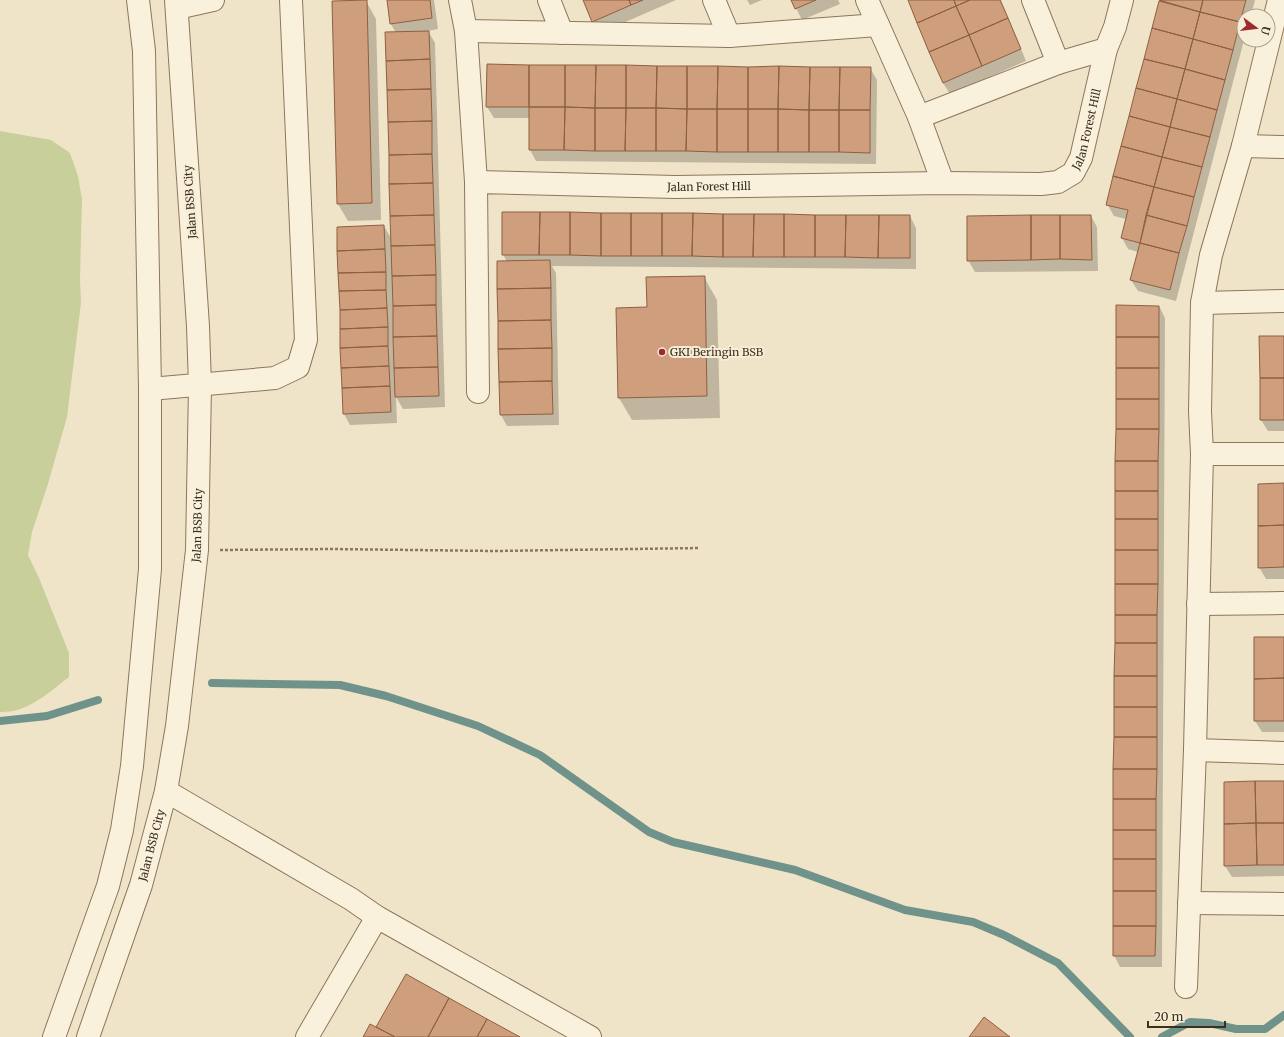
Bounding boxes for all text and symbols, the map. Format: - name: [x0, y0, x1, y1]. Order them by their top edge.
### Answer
- north arrow: [1236, 8, 1276, 48]
- text: U: [1258, 25, 1273, 37]
- street label: Jalan Forest Hill: [1068, 87, 1104, 173]
- street label: Jalan BSB City: [180, 164, 200, 240]
- street label: Jalan Forest Hill: [666, 179, 751, 194]
- place label: GKI Beringin BSB: [670, 345, 764, 359]
- marker: GKI Beringin BSB: [657, 347, 667, 357]
- street label: Jalan BSB City: [189, 488, 205, 564]
- street label: Jalan BSB City: [135, 807, 168, 884]
- scale bar: [1148, 1003, 1225, 1029]
- text: 20 m: [1154, 1009, 1183, 1024]

